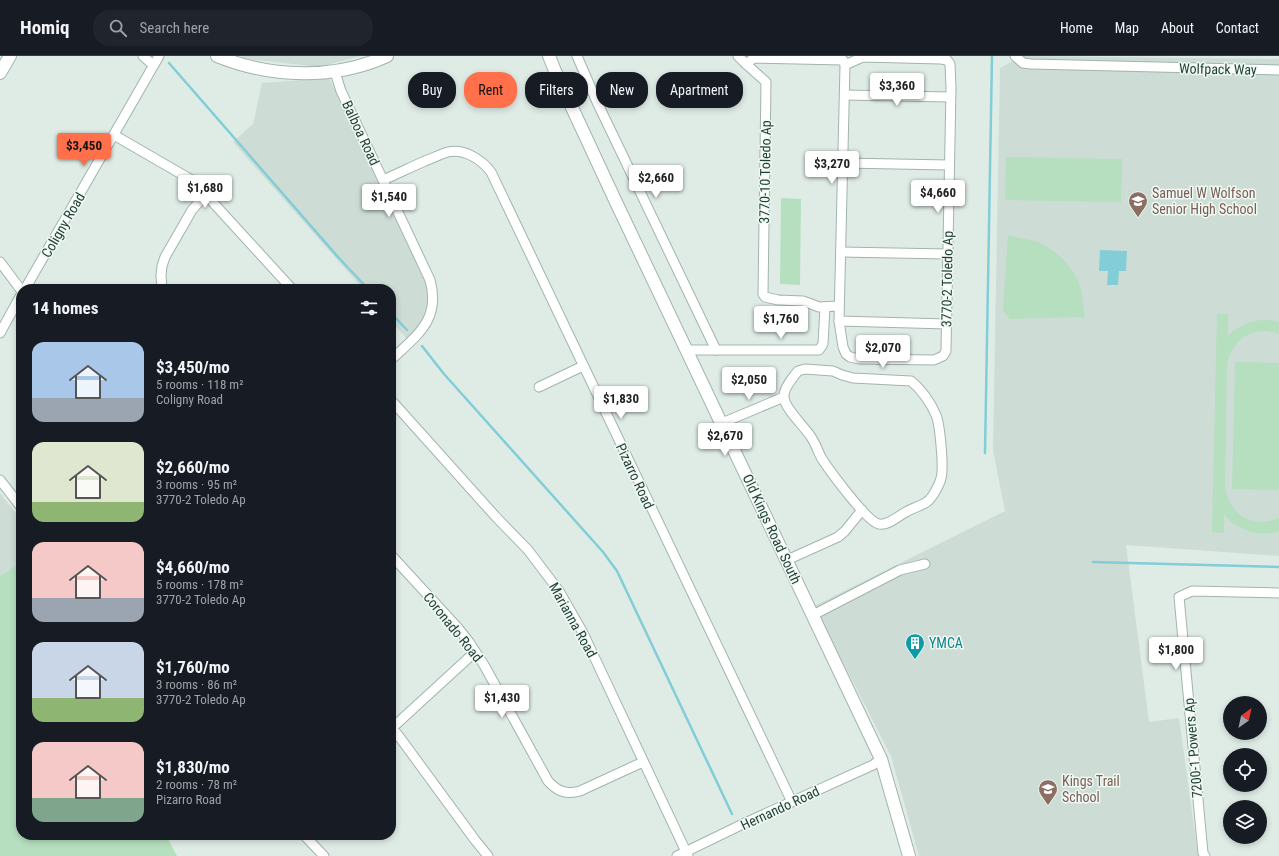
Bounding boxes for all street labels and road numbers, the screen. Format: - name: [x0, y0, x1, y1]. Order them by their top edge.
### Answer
- street label: Wolfpack Way: [1179, 60, 1257, 78]
- street label: Balboa Road: [339, 98, 383, 168]
- street label: 3770-10 Toledo Ap: [756, 120, 774, 224]
- street label: Coligny Road: [38, 190, 88, 260]
- street label: 3770-2 Toledo Ap: [938, 231, 956, 327]
- street label: Pizarro Road: [613, 441, 657, 511]
- street label: Old Kings Road South: [740, 472, 804, 586]
- street label: Marianna Road: [546, 580, 600, 660]
- street label: Coronado Road: [420, 589, 486, 665]
- street label: 7200-1 Powers Ap: [1181, 697, 1205, 799]
- street label: Hernando Road: [738, 783, 822, 833]

